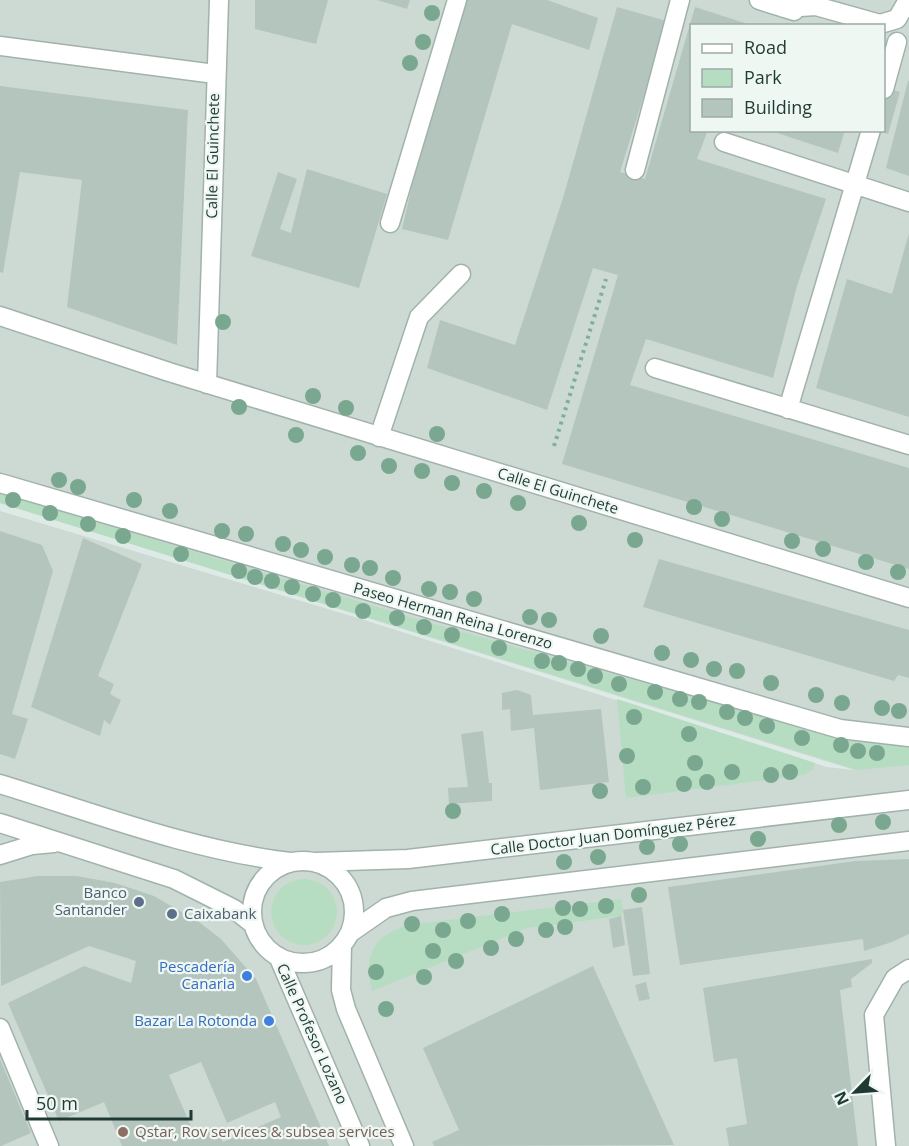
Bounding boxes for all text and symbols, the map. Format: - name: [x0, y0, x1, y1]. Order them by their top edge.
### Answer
- legend: [690, 24, 885, 132]
- text: Road: [744, 35, 787, 59]
- text: Park: [744, 65, 782, 89]
- street label: Calle El Guinchete: [201, 93, 223, 219]
- text: Building: [744, 95, 812, 119]
- street label: Calle El Guinchete: [495, 462, 621, 518]
- street label: Paseo Herman Reina Lorenzo: [351, 577, 555, 653]
- street label: Calle Doctor Juan Domínguez Pérez: [489, 809, 736, 859]
- place label: Banco Santander: [55, 882, 127, 919]
- marker: Banco Santander: [132, 895, 146, 909]
- place label: Caixabank: [184, 903, 256, 923]
- marker: Caixabank: [165, 907, 179, 921]
- place label: Pescadería Canaria: [159, 956, 235, 993]
- street label: Calle Profesor Lozano: [273, 960, 353, 1107]
- marker: Pescadería Canaria: [240, 969, 254, 983]
- place label: Bazar La Rotonda: [134, 1010, 257, 1030]
- marker: Bazar La Rotonda: [262, 1014, 276, 1028]
- north arrow: [825, 1062, 885, 1122]
- scale bar: [27, 1083, 190, 1121]
- text: N: [829, 1088, 854, 1109]
- text: 50 m: [36, 1091, 78, 1115]
- place label: Qstar, Rov services & subsea services: [135, 1121, 395, 1141]
- marker: Qstar, Rov services & subsea services: [116, 1125, 130, 1139]

